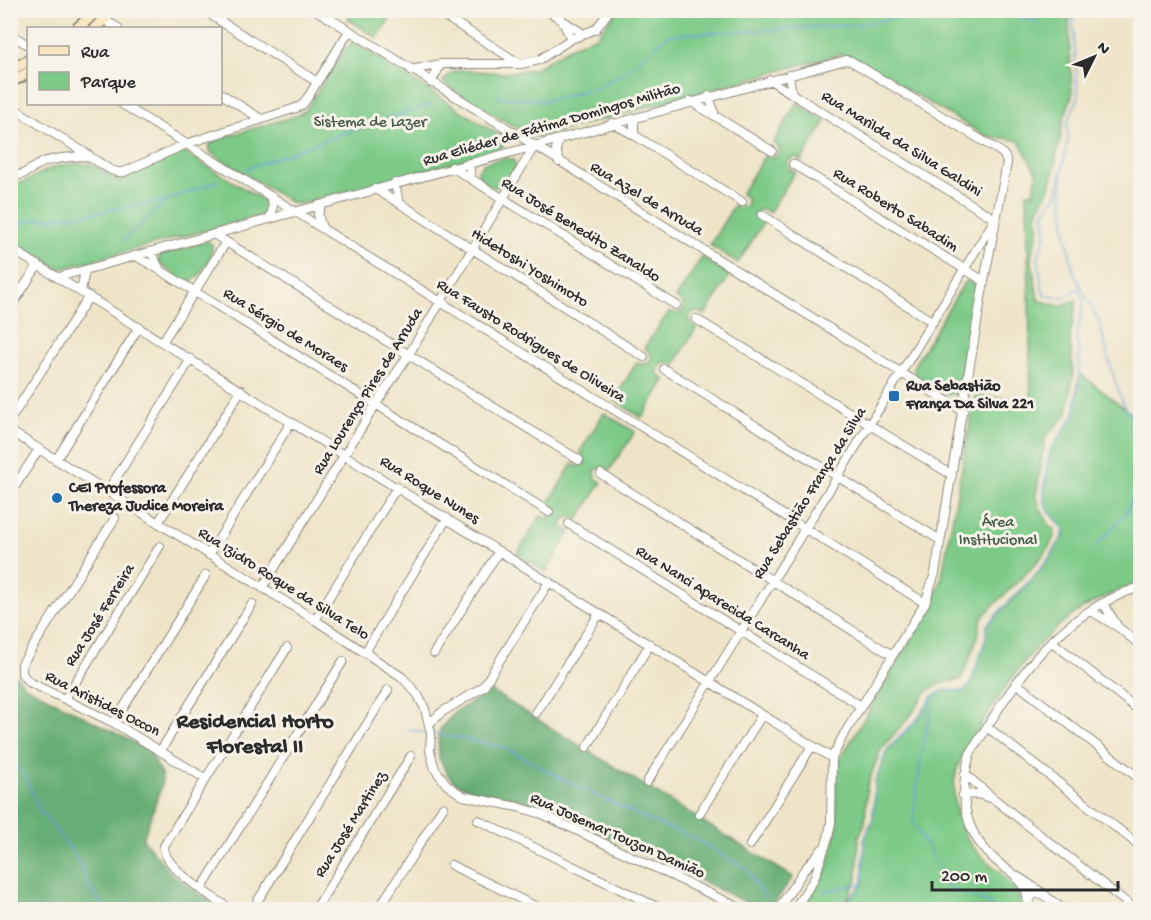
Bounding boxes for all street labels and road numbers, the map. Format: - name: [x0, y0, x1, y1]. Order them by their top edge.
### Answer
- street label: Rua Eliéder de Fátima Domingos Militão: [421, 80, 683, 172]
- street label: Rua Marilda da Silva Galdini: [817, 88, 985, 202]
- street label: Rua Azel de Arruda: [586, 159, 707, 242]
- street label: Rua Roberto Sabadim: [829, 165, 962, 258]
- street label: Rua José Benedito Zanaldo: [497, 174, 663, 288]
- street label: Hidetoshi Yoshimoto: [467, 225, 591, 313]
- street label: Rua Fausto Rodrigues de Oliveira: [432, 276, 629, 409]
- street label: Rua Sérgio de Moraes: [219, 285, 352, 378]
- street label: Rua Lourenço Pires de Arruda: [310, 304, 429, 479]
- street label: Rua Sebastião França da Silva: [750, 404, 872, 584]
- street label: Rua Roque Nunes: [376, 453, 483, 530]
- street label: Rua Izidro Roque da Silva Telo: [194, 524, 372, 646]
- street label: Rua Nanci Aparecida Carcanha: [631, 542, 814, 666]
- street label: Rua José Ferreira: [62, 560, 141, 671]
- street label: Rua Aristides Occon: [41, 668, 163, 742]
- street label: Rua José Martinez: [312, 767, 393, 882]
- street label: Rua Josemar Touzon Damião: [527, 790, 707, 884]

